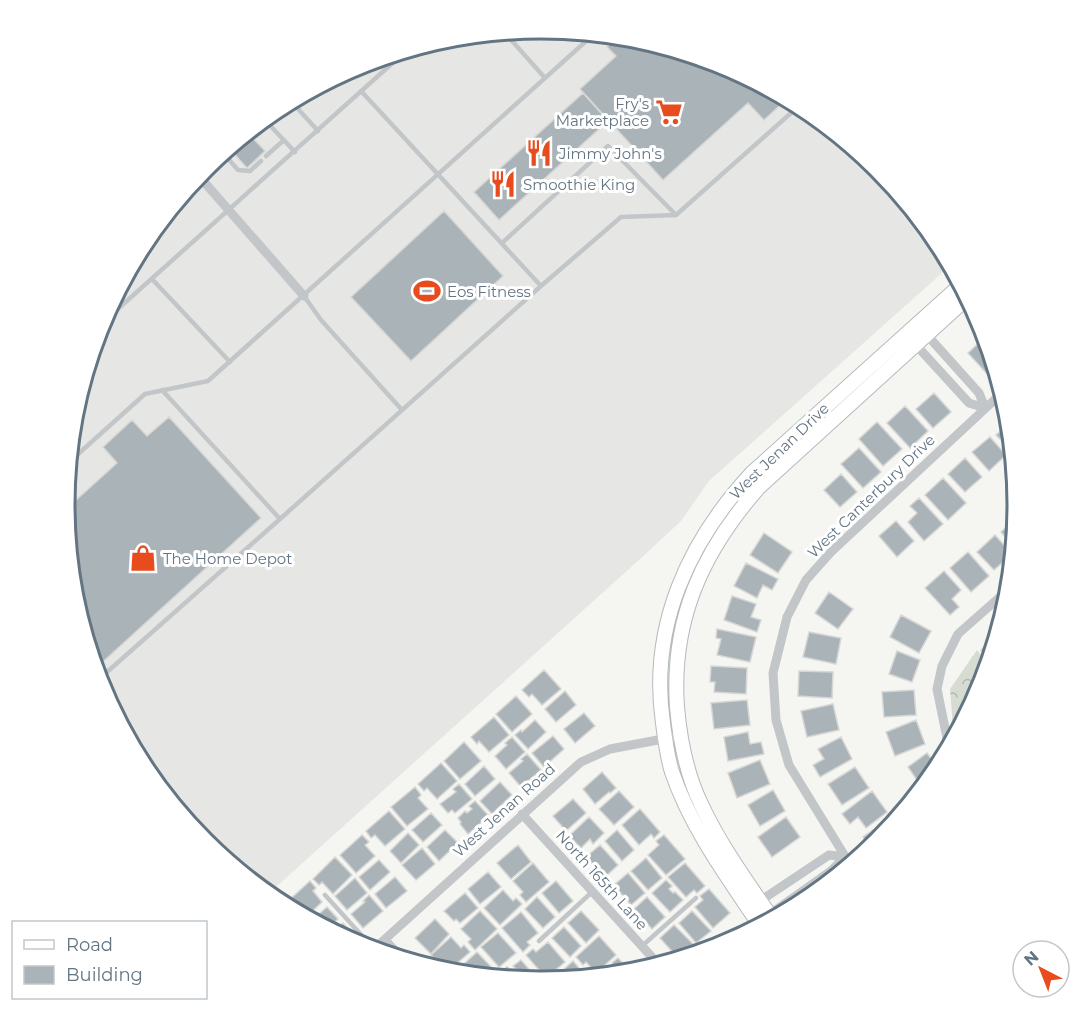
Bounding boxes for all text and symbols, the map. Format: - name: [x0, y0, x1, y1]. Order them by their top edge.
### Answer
- place label: Fry's Marketplace: [556, 94, 649, 130]
- supermarket icon: Fry's Marketplace: [654, 97, 684, 127]
- restaurant icon: Jimmy John's: [524, 138, 554, 168]
- place label: Jimmy John's: [558, 144, 662, 163]
- restaurant icon: Smoothie King: [488, 169, 518, 199]
- place label: Smoothie King: [523, 175, 635, 194]
- sports icon: Eos Fitness: [412, 276, 442, 306]
- place label: Eos Fitness: [447, 282, 531, 301]
- street label: West Jenan Drive: [725, 399, 833, 503]
- street label: West Canterbury Drive: [803, 430, 939, 562]
- shop icon: The Home Depot: [128, 543, 158, 573]
- place label: The Home Depot: [163, 549, 292, 568]
- street label: West Jenan Road: [449, 759, 559, 861]
- street label: North 165th Lane: [552, 826, 652, 934]
- legend: [12, 921, 207, 999]
- text: Road: [66, 934, 113, 956]
- north arrow: [1011, 939, 1071, 999]
- text: N: [1020, 947, 1042, 970]
- text: Building: [66, 964, 143, 986]

